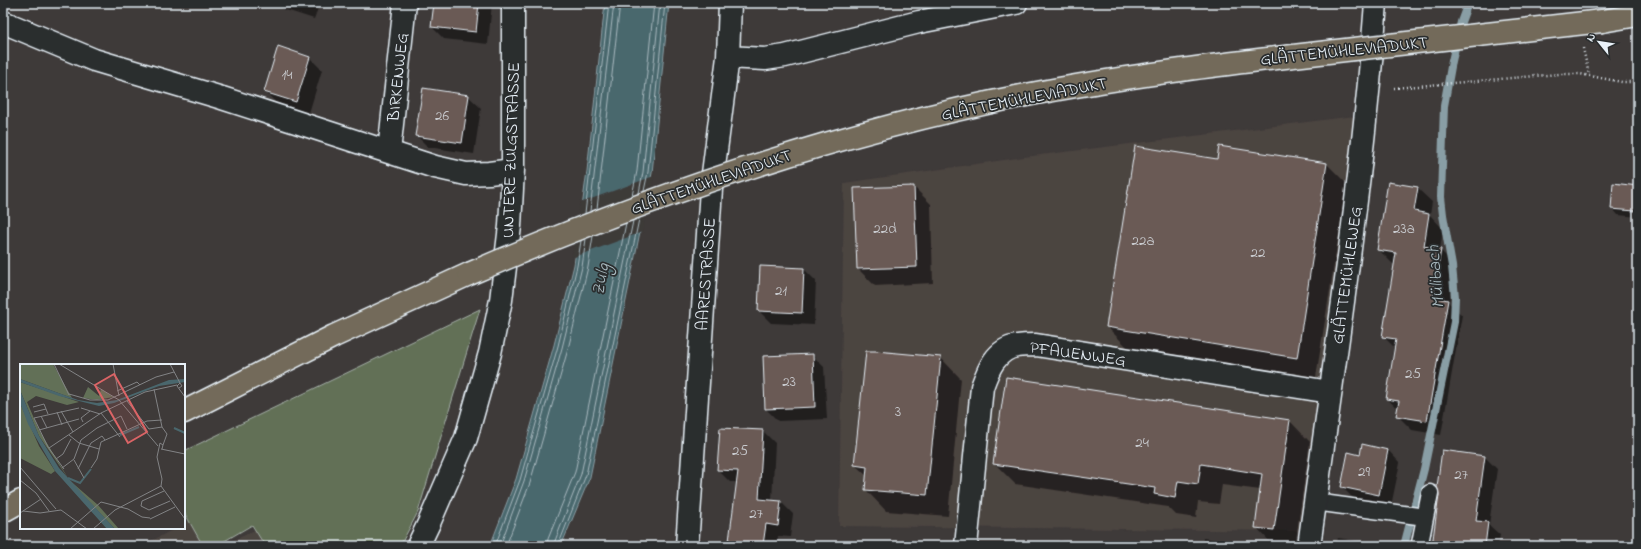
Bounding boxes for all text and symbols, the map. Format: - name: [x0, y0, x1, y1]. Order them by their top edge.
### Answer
- north arrow: [1579, 22, 1619, 62]
- street label: GLÄTTEMÜHLEVIADUKT: [1259, 30, 1429, 73]
- text: N: [1582, 30, 1600, 45]
- street label: BIRKENWEG: [381, 32, 416, 124]
- street label: UNTERE ZULGSTRASSE: [496, 62, 527, 239]
- house number: 14: [282, 64, 292, 86]
- street label: GLÄTTEMÜHLEVIADUKT: [939, 71, 1110, 128]
- house number: 26: [435, 105, 449, 127]
- street label: GLÄTTEMÜHLEVIADUKT: [628, 143, 795, 222]
- street label: GLÄTTEMÜHLEWEG: [1325, 205, 1370, 346]
- street label: AARESTRASSE: [690, 217, 723, 331]
- house number: 22d: [873, 218, 897, 240]
- house number: 23a: [1393, 218, 1415, 240]
- house number: 22a: [1131, 230, 1155, 252]
- house number: 22: [1251, 242, 1266, 264]
- water label: Mülibach: [1421, 244, 1453, 309]
- water label: Zulg: [586, 261, 618, 297]
- house number: 21: [775, 280, 787, 302]
- street label: PFAUENWEG: [1028, 335, 1128, 374]
- house number: 25: [1405, 363, 1421, 385]
- inset map: [20, 364, 185, 529]
- house number: 23: [782, 371, 796, 393]
- house number: 3: [895, 401, 901, 423]
- house number: 24: [1135, 432, 1149, 454]
- house number: 25: [732, 440, 748, 462]
- house number: 29: [1358, 461, 1370, 483]
- house number: 27: [1454, 464, 1468, 486]
- house number: 27: [749, 503, 763, 525]

